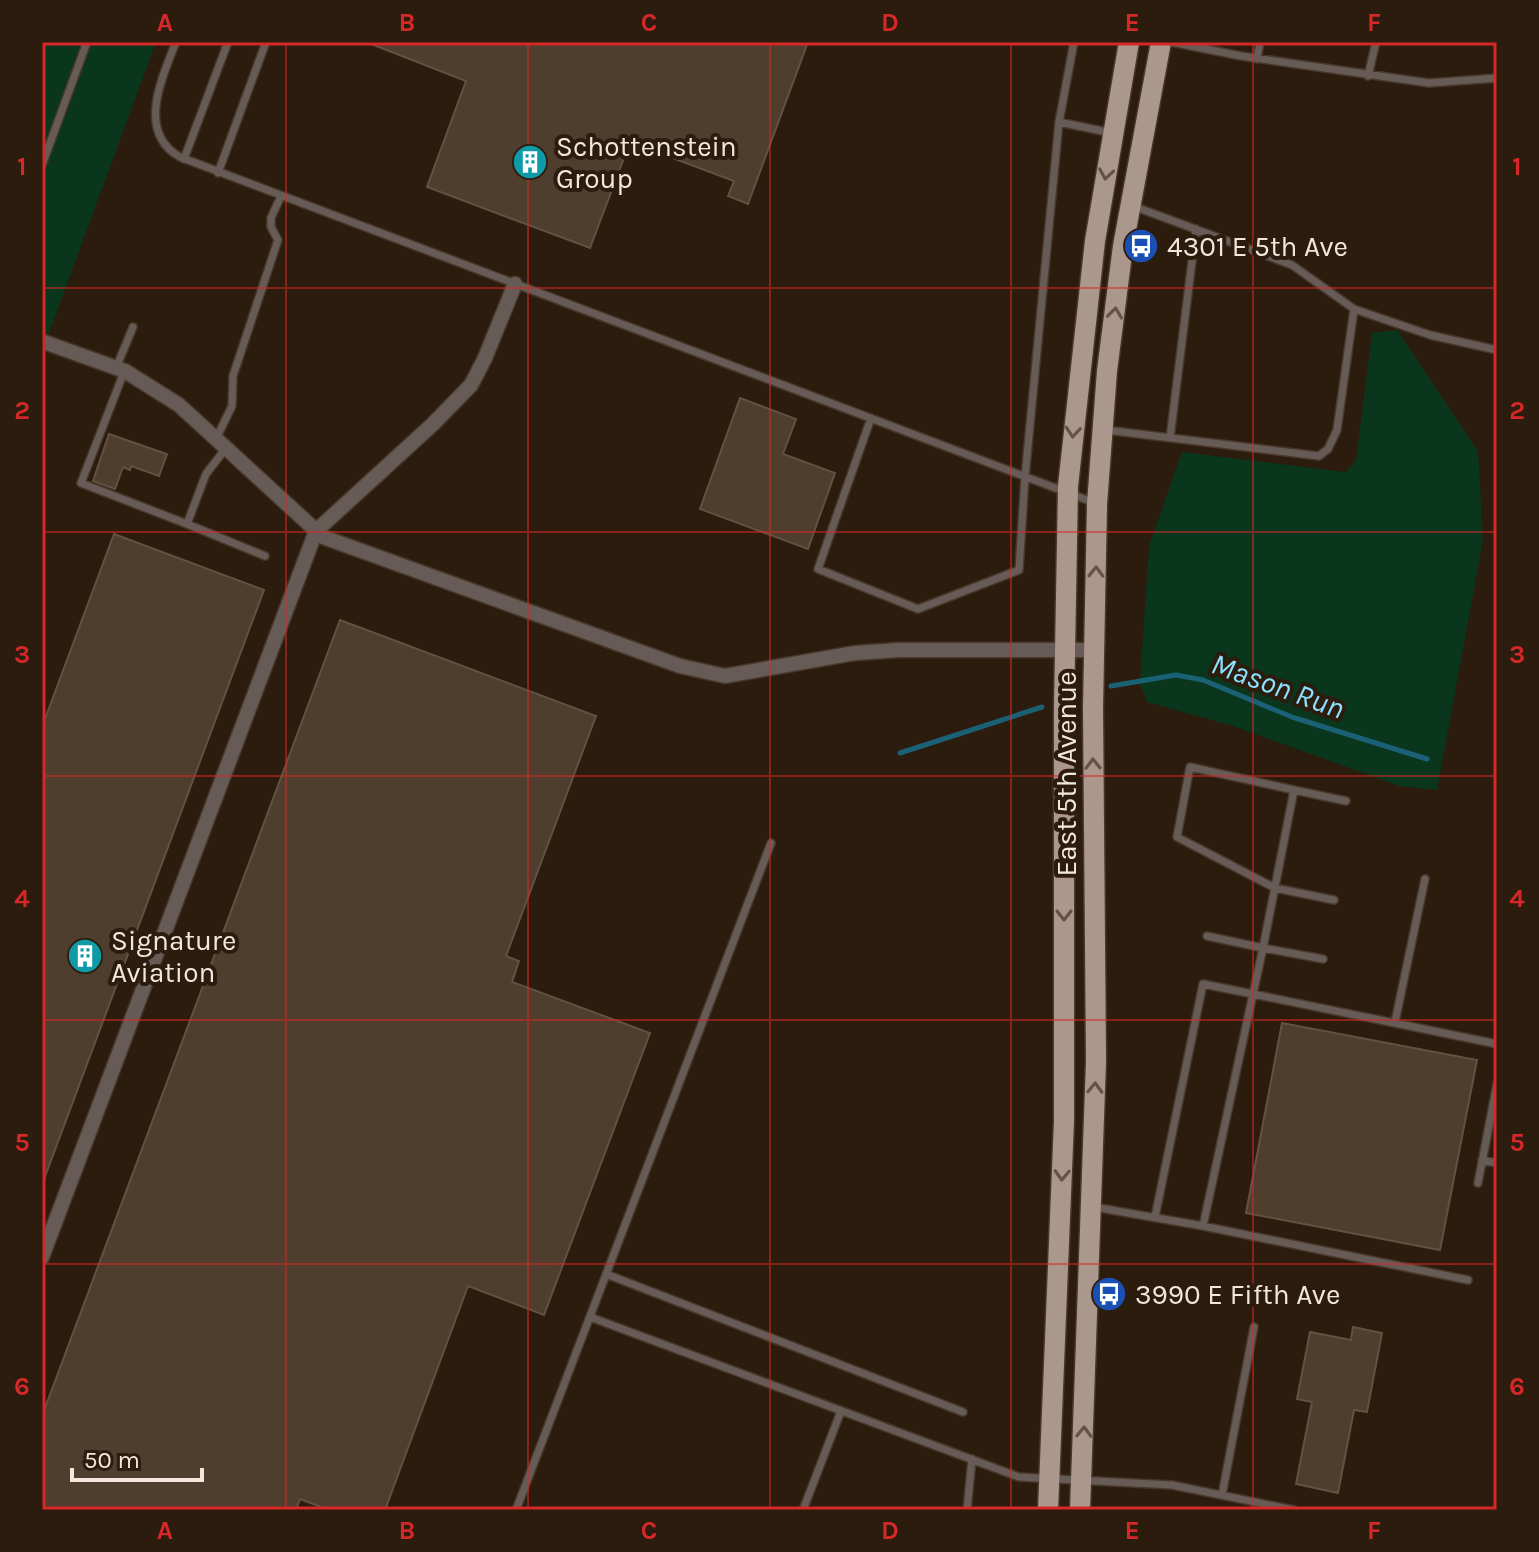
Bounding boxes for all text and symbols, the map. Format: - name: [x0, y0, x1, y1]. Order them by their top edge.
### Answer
- text: A: [157, 7, 173, 38]
- text: B: [399, 7, 415, 38]
- text: C: [641, 7, 657, 38]
- text: D: [881, 7, 899, 38]
- text: E: [1124, 7, 1140, 38]
- text: F: [1367, 7, 1381, 38]
- place label: Schottenstein Group: [556, 130, 737, 195]
- building icon: Schottenstein Group: [511, 143, 549, 181]
- text: 1: [17, 151, 27, 182]
- text: 1: [1512, 151, 1522, 182]
- one-way arrow: [1098, 167, 1115, 181]
- bus stop icon: 4301 E 5th Ave: [1122, 227, 1160, 265]
- place label: 4301 E 5th Ave: [1167, 230, 1348, 263]
- one-way arrow: [1106, 306, 1123, 319]
- text: 2: [14, 395, 30, 426]
- text: 2: [1509, 395, 1525, 426]
- one-way arrow: [1065, 426, 1082, 439]
- one-way arrow: [1087, 565, 1104, 578]
- text: 3: [14, 639, 30, 670]
- text: 3: [1509, 639, 1525, 670]
- water label: Mason Run: [1207, 645, 1349, 727]
- street label: East 5th Avenue: [1050, 671, 1083, 877]
- one-way arrow: [1084, 757, 1102, 770]
- text: 4: [14, 883, 30, 914]
- text: 4: [1509, 883, 1525, 914]
- one-way arrow: [1055, 909, 1073, 922]
- place label: Signature Aviation: [111, 924, 236, 989]
- building icon: Signature Aviation: [66, 937, 104, 975]
- one-way arrow: [1086, 1081, 1104, 1094]
- text: 5: [14, 1127, 30, 1158]
- text: 5: [1509, 1127, 1525, 1158]
- one-way arrow: [1054, 1169, 1071, 1182]
- bus stop icon: 3990 E Fifth Ave: [1090, 1275, 1128, 1313]
- place label: 3990 E Fifth Ave: [1135, 1278, 1340, 1311]
- text: 6: [14, 1371, 30, 1402]
- text: 6: [1509, 1371, 1525, 1402]
- one-way arrow: [1076, 1425, 1093, 1438]
- scale bar: [72, 1432, 202, 1482]
- text: 50 m: [84, 1446, 140, 1474]
- text: A: [157, 1515, 173, 1546]
- text: B: [399, 1515, 415, 1546]
- text: C: [641, 1515, 657, 1546]
- text: D: [881, 1515, 899, 1546]
- text: E: [1124, 1515, 1140, 1546]
- text: F: [1367, 1515, 1381, 1546]

